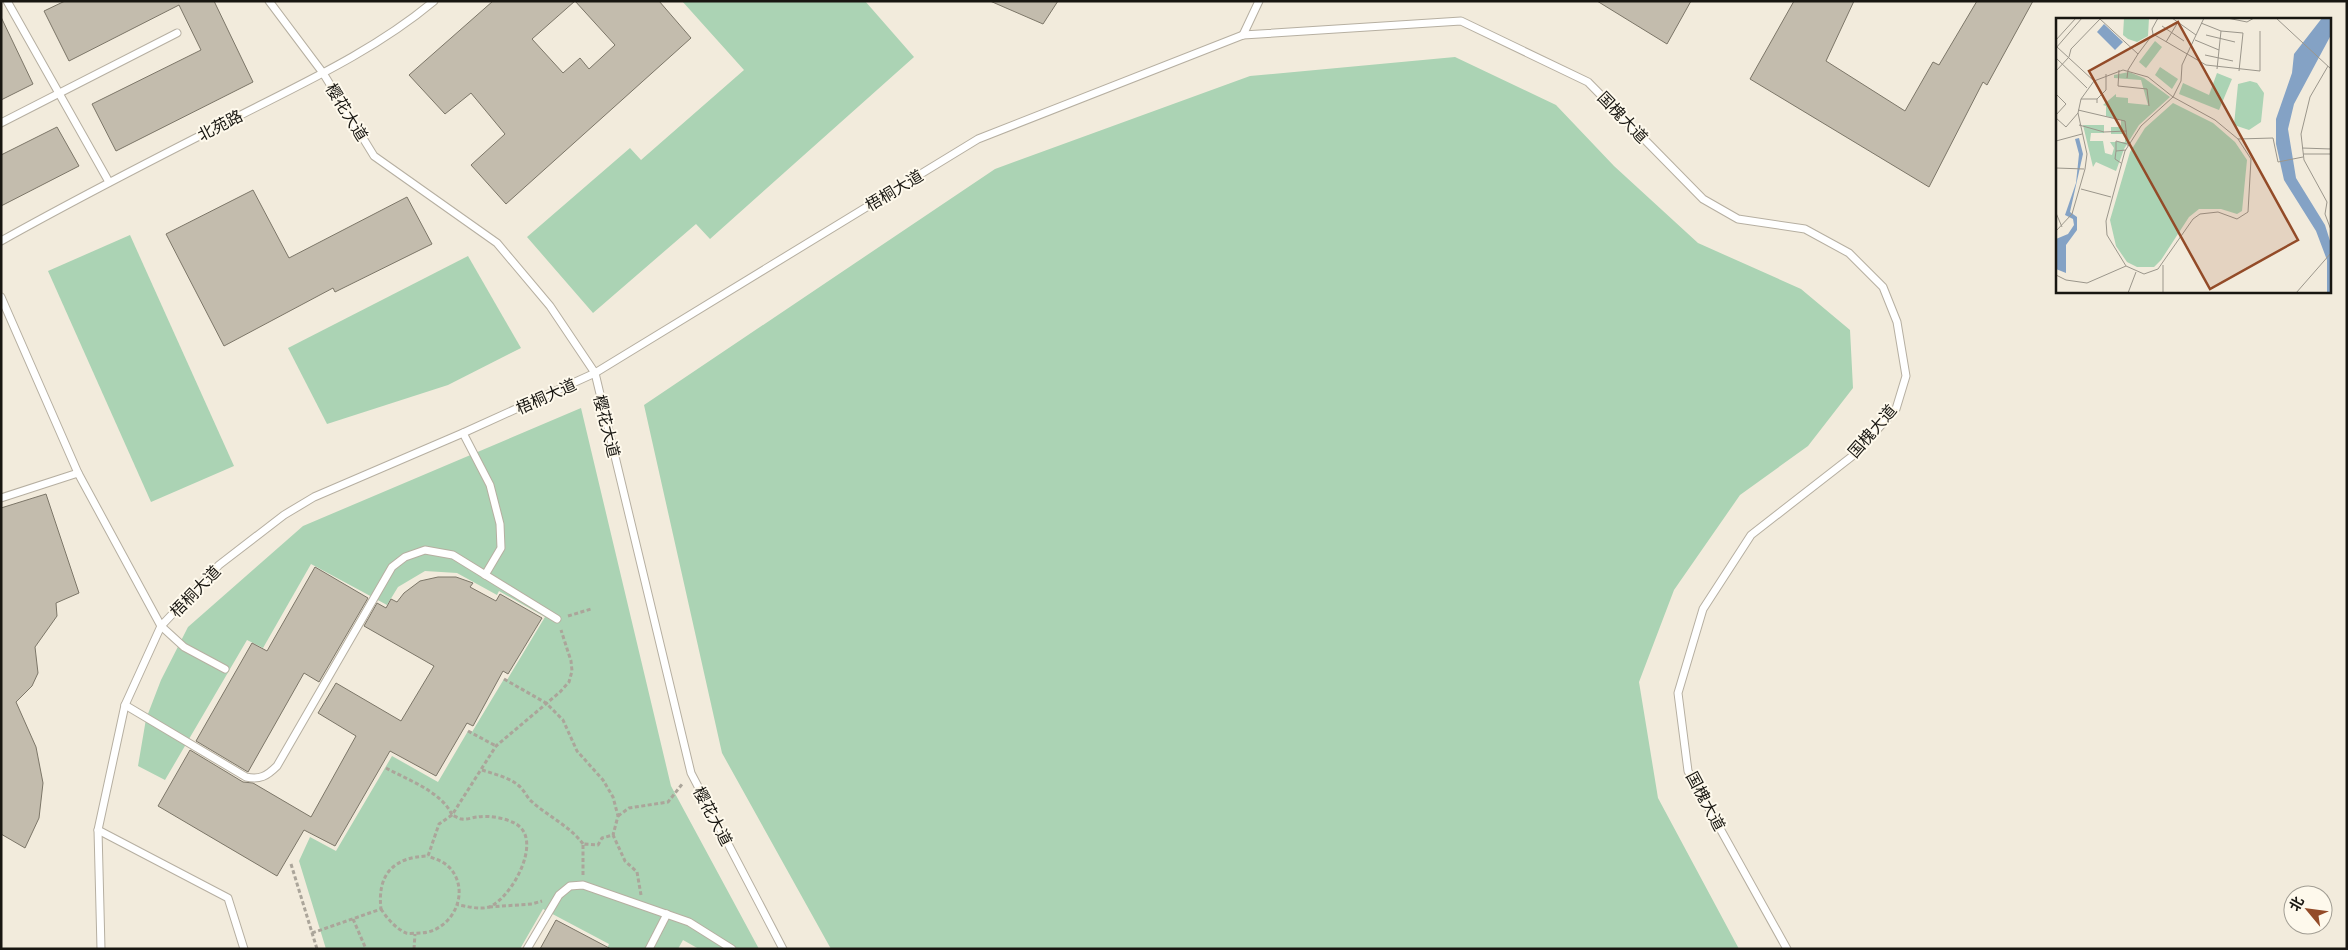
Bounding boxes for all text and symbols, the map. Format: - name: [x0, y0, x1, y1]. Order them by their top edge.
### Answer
- inset map: [2056, 18, 2330, 292]
- street label: 樱花大道: [322, 80, 372, 144]
- street label: 国槐大道: [1594, 88, 1652, 147]
- street label: 北苑路: [195, 106, 246, 145]
- street label: 梧桐大道: [862, 166, 927, 215]
- street label: 梧桐大道: [513, 375, 579, 418]
- street label: 樱花大道: [590, 393, 623, 459]
- street label: 国槐大道: [1844, 401, 1901, 462]
- street label: 梧桐大道: [166, 562, 224, 621]
- street label: 国槐大道: [1682, 769, 1729, 834]
- street label: 樱花大道: [689, 784, 736, 849]
- north arrow: [2283, 885, 2333, 935]
- text: 北: [2286, 894, 2308, 914]

